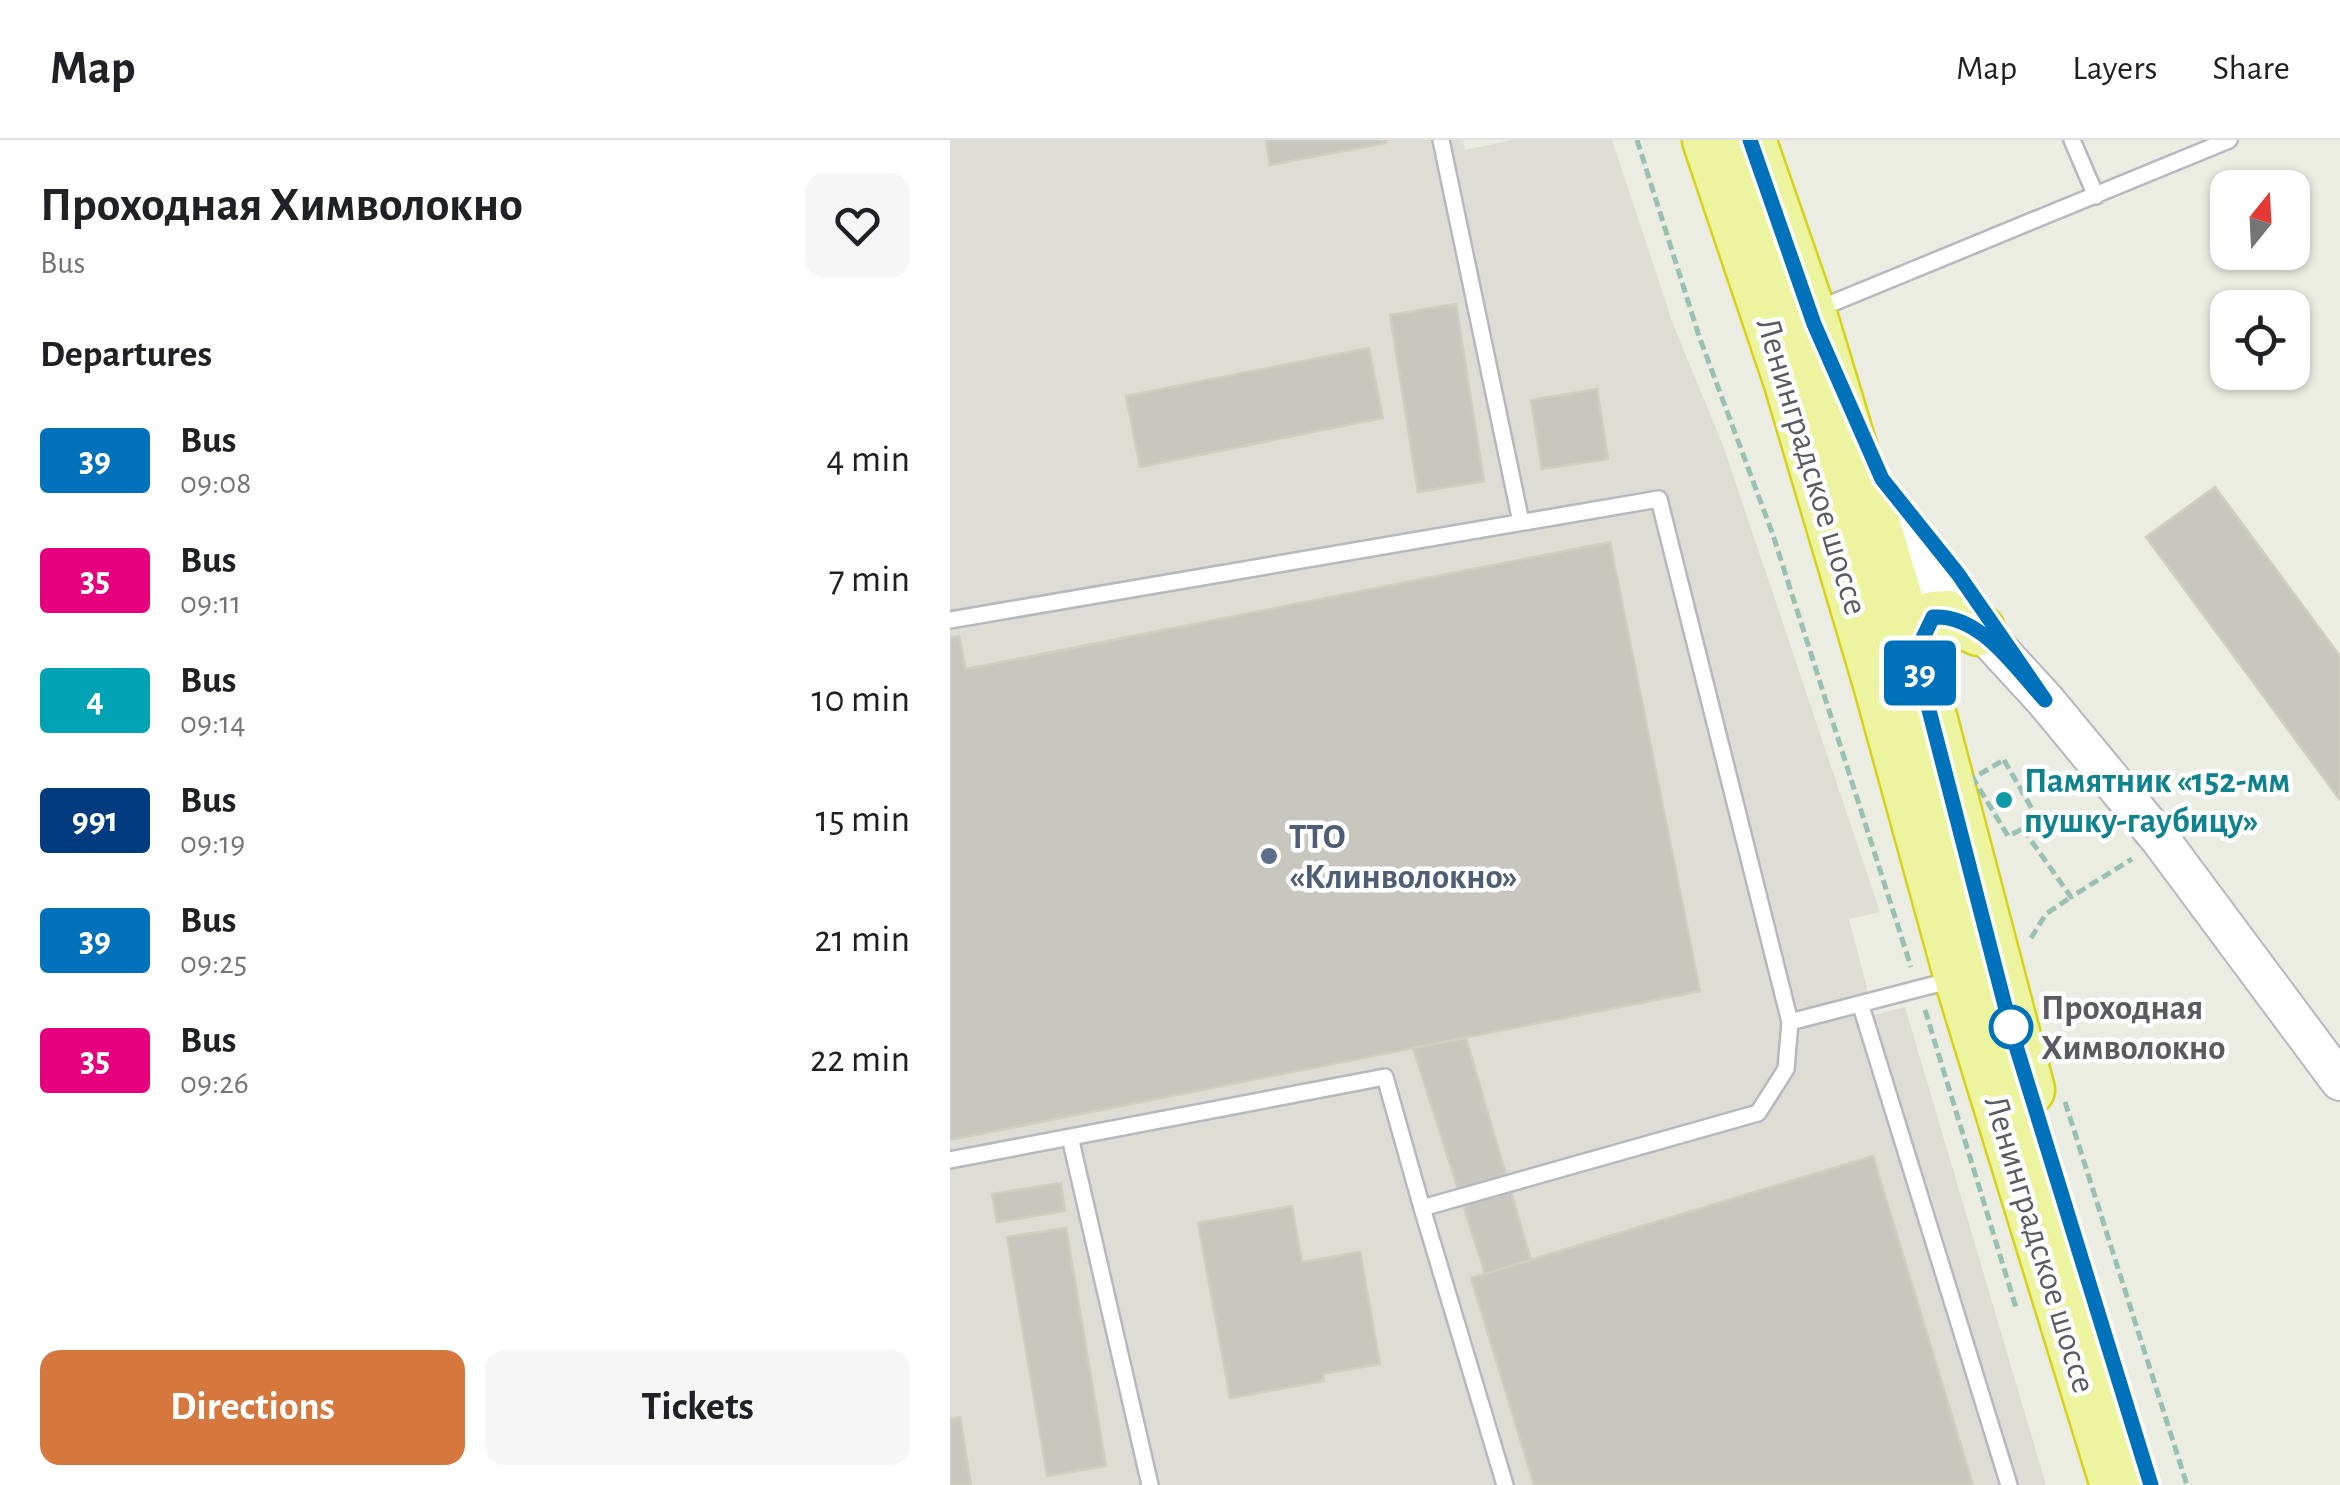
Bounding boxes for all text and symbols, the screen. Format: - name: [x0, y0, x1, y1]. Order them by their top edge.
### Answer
- text: Map: [50, 45, 136, 93]
- text: Map: [1956, 51, 2017, 86]
- text: Layers: [2072, 51, 2157, 86]
- text: Share: [2212, 51, 2290, 86]
- north arrow: [2210, 170, 2310, 270]
- map controls: [2210, 170, 2310, 390]
- button: heart: [805, 173, 910, 278]
- text: Проходная Химволокно: [40, 182, 523, 230]
- text: Bus: [40, 247, 85, 279]
- button: locate: [2210, 290, 2310, 390]
- street label: Ленинградское шоссе: [1750, 314, 1873, 619]
- text: Departures: [40, 336, 212, 374]
- text: Bus: [180, 422, 236, 460]
- text: 4 min: [826, 441, 910, 479]
- text: 39: [79, 443, 111, 478]
- text: 09:08: [180, 467, 251, 499]
- text: Bus: [180, 542, 236, 580]
- text: 7 min: [829, 561, 910, 599]
- text: 35: [80, 563, 110, 598]
- text: 09:11: [180, 587, 241, 619]
- line badge: 39: [1875, 640, 1965, 706]
- text: 39: [1904, 656, 1936, 691]
- text: Bus: [180, 662, 236, 700]
- text: 10 min: [811, 681, 910, 719]
- text: 4: [86, 683, 104, 718]
- text: 09:14: [180, 707, 246, 739]
- place label: Памятник «152-мм пушку-гаубицу»: [2024, 764, 2290, 839]
- text: Bus: [180, 782, 236, 820]
- marker: Памятник «152-мм пушку-гаубицу»: [1993, 789, 2015, 811]
- text: 15 min: [816, 801, 910, 839]
- text: 991: [72, 803, 118, 838]
- place label: ТТО «Клинволокно»: [1289, 820, 1518, 895]
- text: 09:19: [180, 827, 245, 859]
- marker: ТТО «Клинволокно»: [1258, 845, 1280, 867]
- text: Bus: [180, 902, 236, 940]
- text: 21 min: [814, 921, 910, 959]
- text: 39: [79, 923, 111, 958]
- text: 09:25: [180, 947, 247, 979]
- place label: Проходная Химволокно: [2041, 991, 2226, 1066]
- marker: Проходная Химволокно: [1990, 1006, 2032, 1048]
- text: Bus: [180, 1022, 236, 1060]
- text: 22 min: [810, 1041, 910, 1079]
- text: 35: [80, 1043, 110, 1078]
- text: 09:26: [180, 1067, 249, 1099]
- street label: Ленинградское шоссе: [1978, 1092, 2101, 1397]
- button: Directions: [40, 1350, 465, 1465]
- button: Tickets: [485, 1350, 910, 1465]

